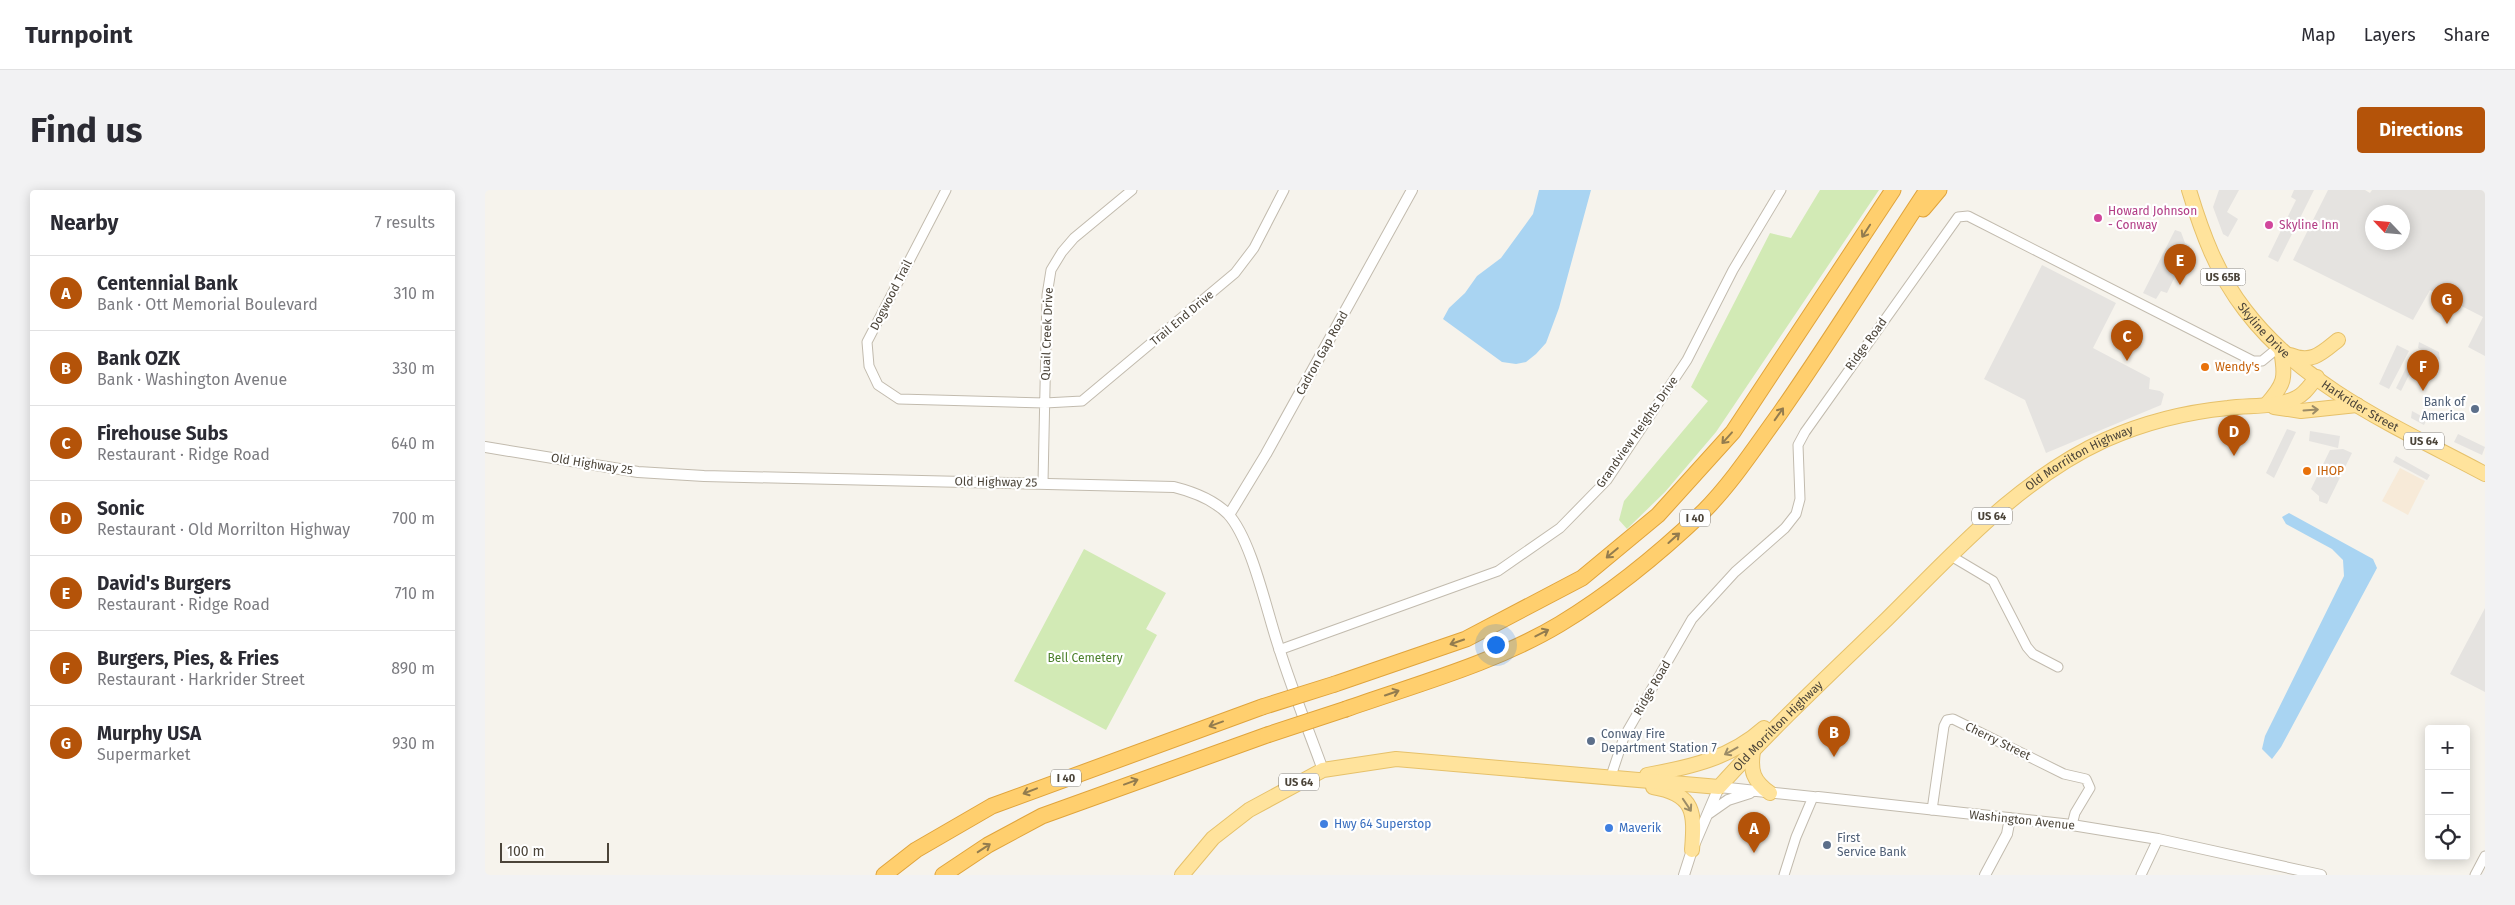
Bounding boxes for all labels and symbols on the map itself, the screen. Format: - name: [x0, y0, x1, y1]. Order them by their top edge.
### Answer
- place label: Howard Johnson - Conway: [2108, 204, 2197, 232]
- north arrow: [2365, 205, 2410, 250]
- marker: Howard Johnson - Conway: [2092, 212, 2104, 224]
- place label: Skyline Inn: [2279, 218, 2339, 232]
- marker: Skyline Inn: [2263, 219, 2275, 231]
- one-way arrow: [1861, 223, 1871, 237]
- pin: E: [2164, 244, 2196, 285]
- street label: Dogwood Trail: [867, 257, 915, 333]
- road number: US 65B: [2201, 268, 2245, 285]
- pin: G: [2431, 283, 2463, 324]
- street label: Quail Creek Drive: [1038, 287, 1056, 381]
- street label: Trail End Drive: [1147, 287, 1217, 349]
- street label: Skyline Drive: [2235, 300, 2293, 361]
- street label: Cadron Gap Road: [1293, 309, 1351, 397]
- street label: Ridge Road: [1842, 315, 1890, 373]
- pin: C: [2111, 320, 2143, 361]
- pin: F: [2407, 350, 2439, 391]
- place label: Wendy's: [2215, 360, 2260, 374]
- marker: Wendy's: [2199, 361, 2211, 373]
- street label: Grandview Heights Drive: [1593, 374, 1681, 490]
- street label: Harkrider Street: [2319, 377, 2402, 435]
- place label: Bank of America: [2421, 395, 2466, 423]
- marker: Bank of America: [2469, 403, 2481, 415]
- one-way arrow: [2303, 405, 2319, 415]
- one-way arrow: [1774, 408, 1784, 422]
- pin: D: [2218, 415, 2250, 456]
- street label: Old Morrilton Highway: [2022, 422, 2135, 494]
- one-way arrow: [1721, 432, 1733, 445]
- road number: US 64: [2404, 432, 2444, 450]
- street label: Old Highway 25: [550, 451, 634, 477]
- place label: IHOP: [2317, 464, 2344, 478]
- marker: IHOP: [2301, 465, 2313, 477]
- street label: Old Highway 25: [954, 474, 1038, 490]
- road number: US 64: [1972, 508, 2012, 524]
- road number: I 40: [1680, 509, 1710, 526]
- one-way arrow: [1667, 532, 1680, 543]
- one-way arrow: [1606, 547, 1619, 558]
- one-way arrow: [1535, 628, 1550, 638]
- your location: [1483, 632, 1509, 658]
- one-way arrow: [1449, 638, 1465, 647]
- park label: Bell Cemetery: [1047, 651, 1123, 665]
- street label: Ridge Road: [1631, 658, 1673, 718]
- street label: Old Morrilton Highway: [1730, 678, 1826, 774]
- one-way arrow: [1384, 688, 1399, 697]
- pin: B: [1818, 716, 1850, 757]
- street label: Cherry Street: [1963, 719, 2034, 763]
- one-way arrow: [1209, 720, 1224, 729]
- place label: Conway Fire Department Station 7: [1601, 727, 1717, 755]
- marker: Conway Fire Department Station 7: [1585, 735, 1597, 747]
- one-way arrow: [1724, 746, 1739, 756]
- road number: I 40: [1051, 770, 1081, 786]
- road number: US 64: [1279, 774, 1319, 790]
- one-way arrow: [1123, 777, 1139, 786]
- one-way arrow: [1023, 787, 1038, 796]
- one-way arrow: [1682, 798, 1692, 812]
- street label: Washington Avenue: [1968, 807, 2076, 833]
- pin: A: [1738, 812, 1770, 853]
- place label: Hwy 64 Superstop: [1334, 817, 1431, 831]
- marker: Hwy 64 Superstop: [1318, 818, 1330, 830]
- place label: Maverik: [1619, 821, 1662, 835]
- marker: Maverik: [1603, 822, 1615, 834]
- place label: First Service Bank: [1837, 831, 1907, 859]
- marker: First Service Bank: [1821, 839, 1833, 851]
- scale bar: [500, 840, 609, 863]
- one-way arrow: [976, 843, 990, 853]

